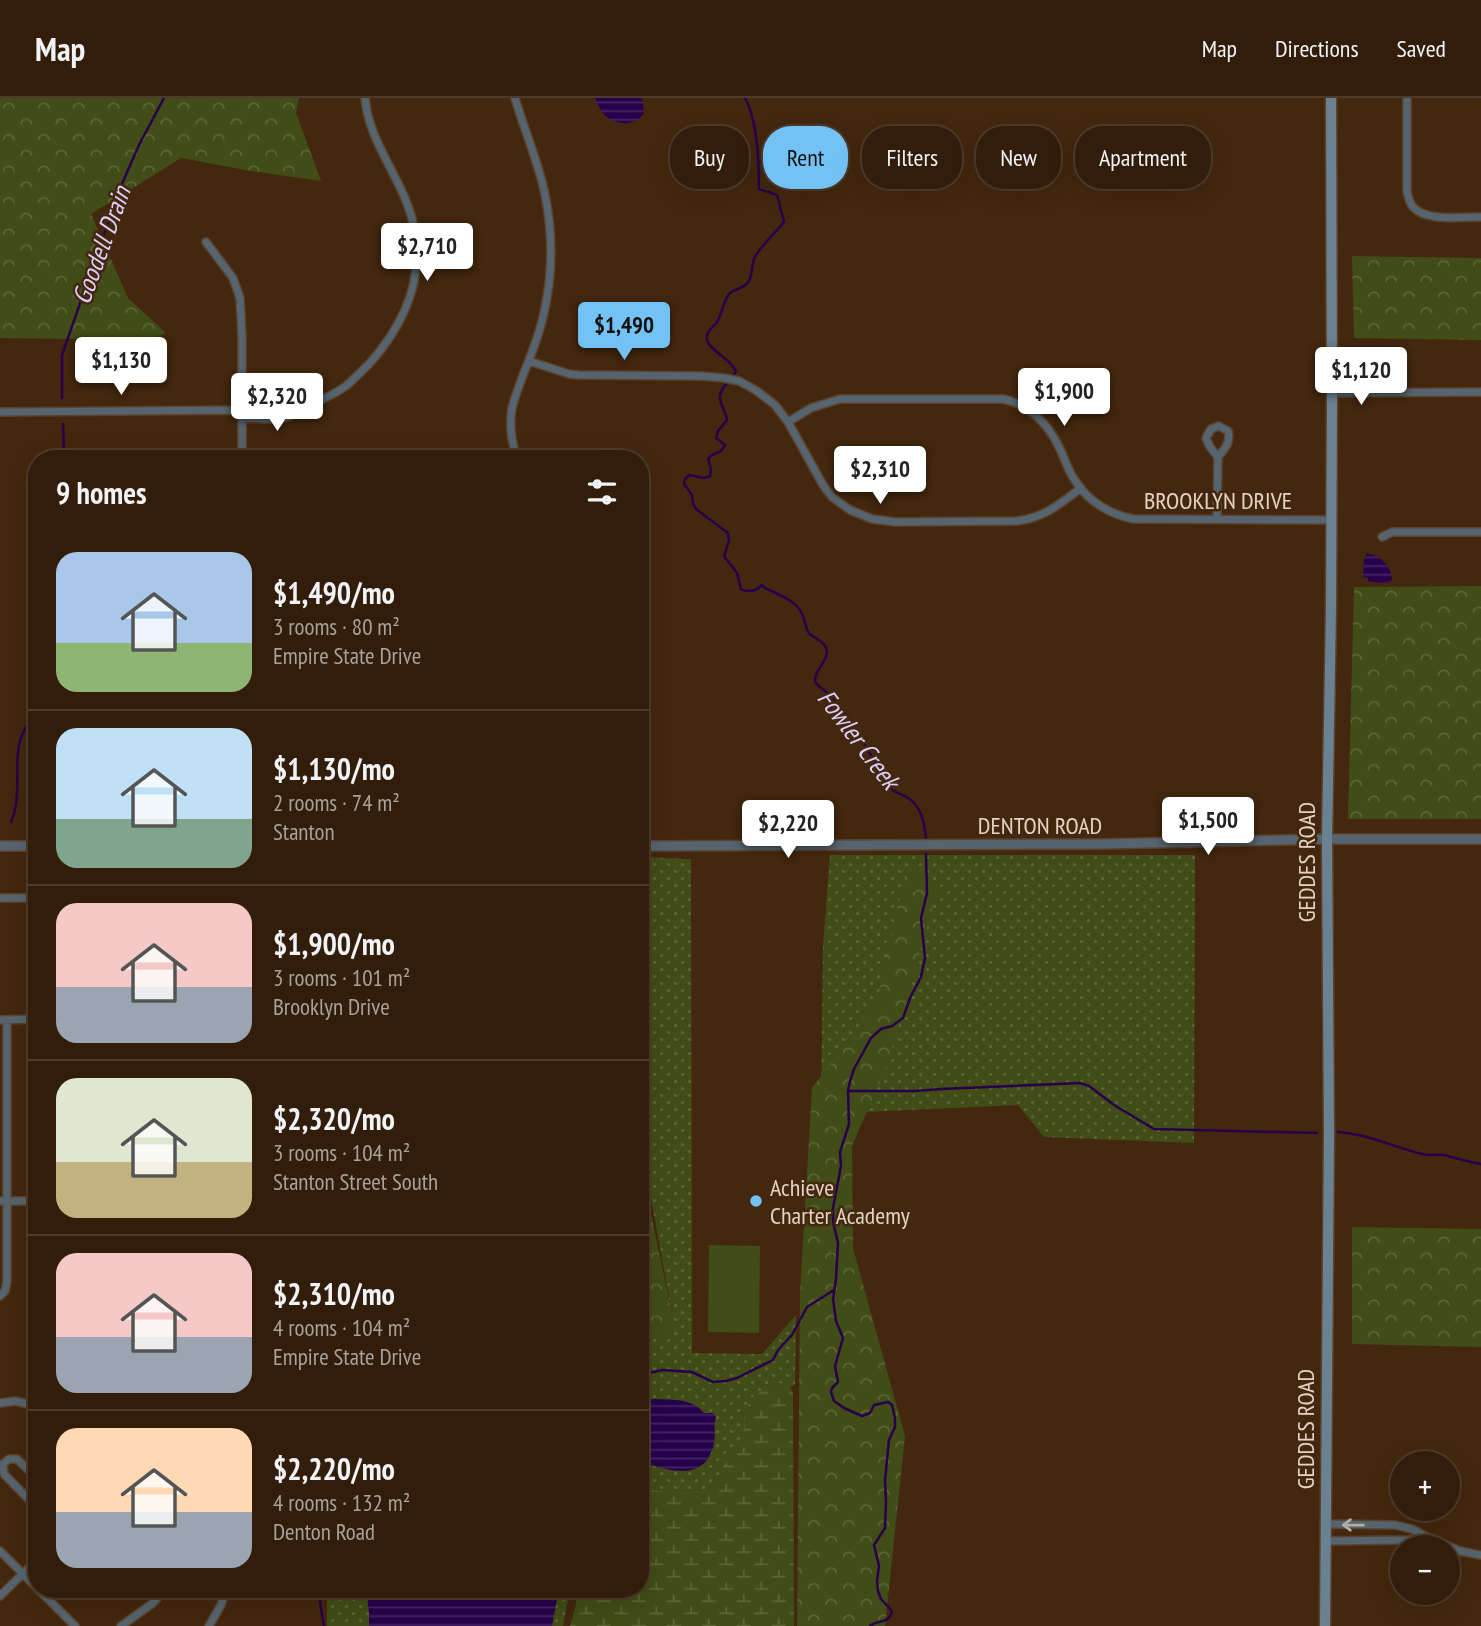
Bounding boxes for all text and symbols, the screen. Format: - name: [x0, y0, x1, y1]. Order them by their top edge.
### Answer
- text: Map: [35, 27, 85, 70]
- text: Map: [1202, 33, 1237, 64]
- text: Directions: [1275, 33, 1359, 64]
- text: Saved: [1397, 33, 1446, 64]
- chip: Buy: [670, 126, 749, 189]
- chip: Rent: [763, 126, 848, 189]
- chip: Filters: [862, 126, 962, 189]
- chip: New: [976, 126, 1061, 189]
- chip: Apartment: [1075, 126, 1211, 189]
- water label: Goodell Drain: [64, 180, 138, 308]
- pin: $2,710: [370, 223, 484, 283]
- text: $2,710: [397, 231, 457, 260]
- pin: $1,490: [567, 302, 681, 362]
- text: $1,490: [594, 310, 654, 339]
- pin: $1,130: [64, 338, 178, 397]
- text: $1,130: [91, 345, 151, 374]
- pin: $1,120: [1304, 348, 1418, 407]
- text: $1,120: [1331, 355, 1391, 384]
- pin: $1,900: [1007, 368, 1121, 428]
- pin: $2,320: [220, 374, 334, 433]
- text: $1,900: [1034, 376, 1094, 405]
- text: $2,320: [247, 381, 307, 410]
- pin: $2,310: [823, 446, 937, 506]
- text: $2,310: [850, 454, 910, 483]
- text: 9 homes: [56, 473, 147, 512]
- icon: filters: [583, 473, 621, 511]
- street label: BROOKLYN DRIVE: [1144, 485, 1292, 516]
- text: $1,490/mo: [273, 573, 395, 612]
- icon: home: [112, 580, 196, 664]
- text: 3 rooms · 80 m²: [273, 612, 400, 641]
- text: Empire State Drive: [273, 641, 421, 670]
- water label: Fowler Creek: [811, 683, 909, 798]
- text: $1,130/mo: [273, 749, 395, 788]
- icon: home: [112, 756, 196, 840]
- text: 2 rooms · 74 m²: [273, 788, 400, 817]
- pin: $1,500: [1151, 798, 1265, 857]
- pin: $2,220: [731, 800, 845, 860]
- street label: GEDDES ROAD: [1291, 802, 1322, 922]
- text: $1,500: [1178, 805, 1238, 834]
- text: $2,220: [758, 808, 818, 837]
- street label: DENTON ROAD: [978, 810, 1102, 841]
- text: Stanton: [273, 817, 335, 846]
- text: $1,900/mo: [273, 924, 395, 963]
- icon: home: [112, 931, 196, 1015]
- text: 3 rooms · 101 m²: [273, 963, 410, 992]
- text: Brooklyn Drive: [273, 992, 390, 1021]
- text: $2,320/mo: [273, 1099, 395, 1138]
- icon: home: [112, 1106, 196, 1190]
- text: 3 rooms · 104 m²: [273, 1138, 410, 1167]
- text: Stanton Street South: [273, 1167, 438, 1196]
- place label: Achieve Charter Academy: [770, 1172, 910, 1231]
- marker: Achieve Charter Academy: [748, 1193, 764, 1209]
- text: $2,310/mo: [273, 1274, 395, 1313]
- icon: home: [112, 1281, 196, 1365]
- text: 4 rooms · 104 m²: [273, 1313, 410, 1342]
- text: Empire State Drive: [273, 1342, 421, 1371]
- street label: GEDDES ROAD: [1290, 1369, 1321, 1489]
- text: $2,220/mo: [273, 1449, 395, 1488]
- map controls: [1390, 1451, 1460, 1605]
- button: +: [1390, 1451, 1460, 1521]
- icon: home: [112, 1456, 196, 1540]
- text: 4 rooms · 132 m²: [273, 1488, 410, 1517]
- text: Denton Road: [273, 1517, 375, 1546]
- one-way arrow: [1342, 1518, 1365, 1532]
- button: −: [1390, 1535, 1460, 1605]

